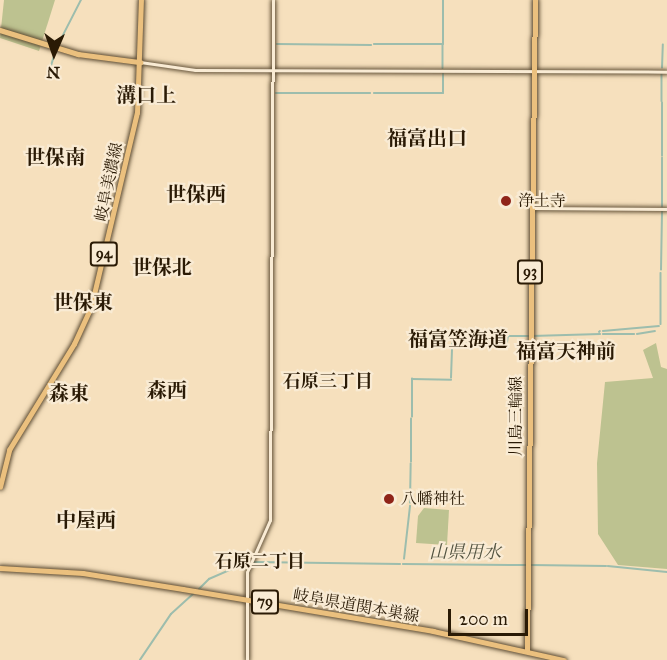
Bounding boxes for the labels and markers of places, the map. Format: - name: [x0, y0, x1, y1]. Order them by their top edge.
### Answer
- place label: 浄土寺: [518, 191, 566, 211]
- marker: 浄土寺: [499, 194, 513, 208]
- place label: 八幡神社: [401, 489, 465, 509]
- marker: 八幡神社: [382, 492, 396, 506]

